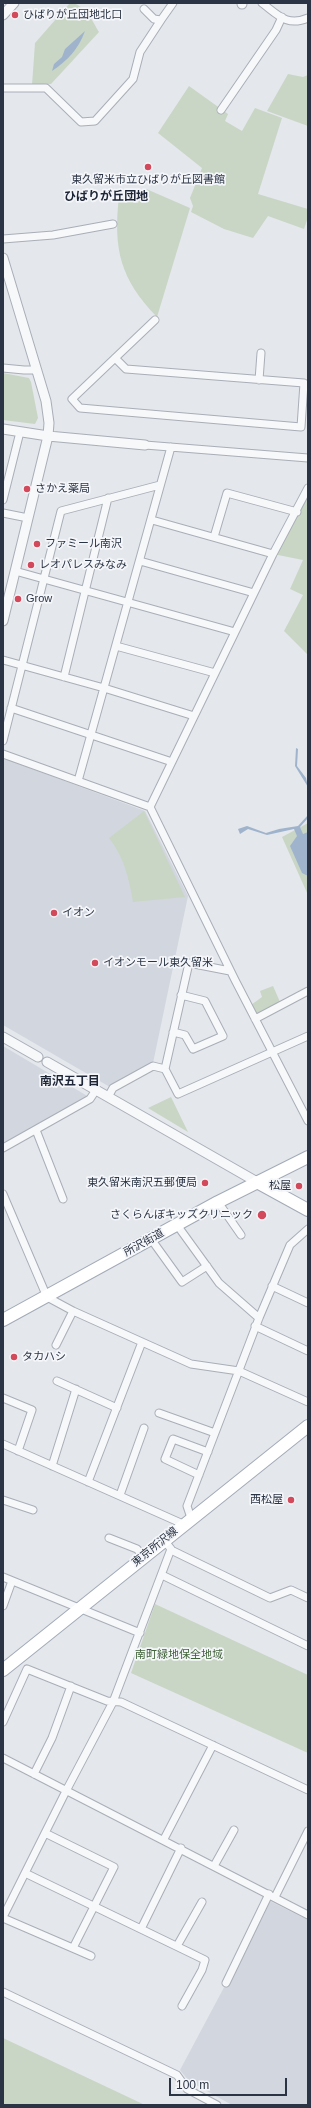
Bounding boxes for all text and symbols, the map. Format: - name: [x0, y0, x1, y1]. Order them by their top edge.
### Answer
- place label: ひばりが丘団地北口: [23, 8, 122, 22]
- marker: ひばりが丘団地北口: [10, 10, 20, 20]
- marker: 東久留米市立ひばりが丘図書館: [143, 162, 153, 172]
- place label: 東久留米市立ひばりが丘図書館: [71, 173, 225, 187]
- district label: ひばりが丘団地: [64, 190, 148, 204]
- place label: さかえ薬局: [35, 482, 90, 496]
- marker: さかえ薬局: [22, 484, 32, 494]
- place label: ファミール南沢: [45, 537, 122, 551]
- marker: ファミール南沢: [32, 539, 42, 549]
- place label: レオパレスみなみ: [39, 558, 127, 572]
- marker: レオパレスみなみ: [26, 560, 36, 570]
- place label: Grow: [26, 592, 52, 606]
- marker: Grow: [13, 594, 23, 604]
- place label: イオン: [62, 906, 95, 920]
- marker: イオン: [49, 908, 59, 918]
- place label: イオンモール東久留米: [103, 956, 213, 970]
- marker: イオンモール東久留米: [90, 958, 100, 968]
- district label: 南沢五丁目: [40, 1075, 100, 1089]
- place label: 東久留米南沢五郵便局: [87, 1176, 197, 1190]
- marker: 東久留米南沢五郵便局: [200, 1178, 210, 1188]
- place label: 松屋: [269, 1179, 291, 1193]
- marker: 松屋: [294, 1181, 304, 1191]
- place label: さくらんぼキッズクリニック: [110, 1208, 253, 1222]
- marker: さくらんぼキッズクリニック: [256, 1209, 268, 1221]
- street label: 所沢街道: [122, 1227, 166, 1259]
- place label: タカハシ: [22, 1350, 66, 1364]
- marker: タカハシ: [9, 1352, 19, 1362]
- place label: 西松屋: [250, 1493, 283, 1507]
- marker: 西松屋: [286, 1495, 296, 1505]
- street label: 東京所沢線: [129, 1525, 181, 1569]
- park label: 南町緑地保全地域: [135, 1648, 223, 1662]
- scale bar: [171, 2070, 289, 2096]
- text: 100 m: [176, 2078, 209, 2092]

